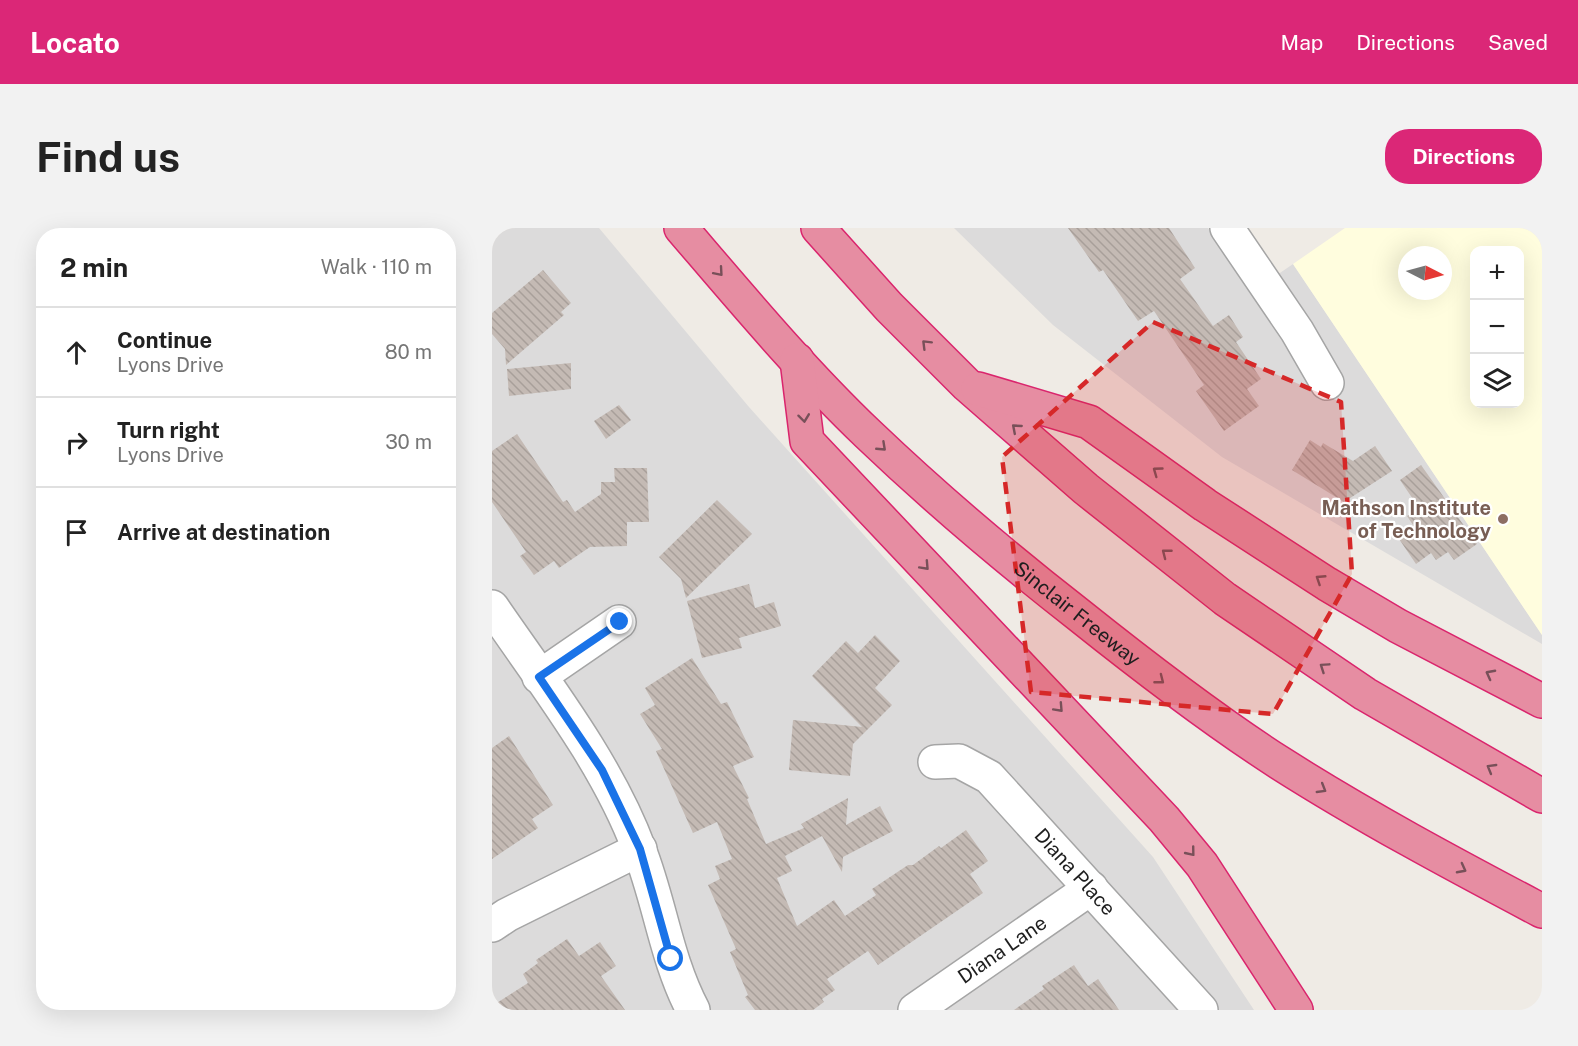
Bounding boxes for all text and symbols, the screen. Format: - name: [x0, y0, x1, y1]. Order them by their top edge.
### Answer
- text: Locato: [30, 26, 120, 59]
- text: Map: [1281, 30, 1323, 55]
- text: Directions: [1356, 30, 1455, 55]
- text: Saved: [1488, 30, 1548, 55]
- button: Directions: [1385, 129, 1542, 184]
- text: Find us: [36, 132, 180, 181]
- north arrow: [1398, 246, 1452, 300]
- map controls: [1470, 246, 1524, 408]
- button: +: [1470, 246, 1524, 300]
- text: 2 min: [60, 252, 128, 283]
- text: Walk · 110 m: [321, 255, 432, 279]
- one-way arrow: [712, 265, 723, 276]
- button: −: [1470, 300, 1524, 354]
- text: Continue: [117, 327, 212, 353]
- icon: ahead: [60, 336, 93, 369]
- text: 80 m: [385, 340, 432, 364]
- one-way arrow: [922, 340, 933, 351]
- text: Lyons Drive: [117, 353, 224, 377]
- button: layers: [1470, 354, 1524, 408]
- one-way arrow: [798, 414, 810, 423]
- text: Turn right: [117, 417, 220, 443]
- one-way arrow: [1012, 425, 1023, 436]
- icon: right: [60, 426, 93, 459]
- text: 30 m: [385, 430, 432, 454]
- one-way arrow: [875, 440, 886, 451]
- text: Lyons Drive: [117, 443, 224, 467]
- one-way arrow: [1153, 467, 1164, 478]
- place label: Mathson Institute of Technology: [1321, 496, 1491, 543]
- marker: Mathson Institute of Technology: [1496, 512, 1510, 526]
- icon: arrive: [60, 516, 93, 549]
- text: Arrive at destination: [117, 519, 330, 545]
- one-way arrow: [1162, 549, 1173, 560]
- street label: Sinclair Freeway: [1009, 556, 1145, 671]
- one-way arrow: [918, 559, 929, 570]
- one-way arrow: [1316, 575, 1326, 587]
- route end: [606, 608, 632, 634]
- one-way arrow: [1320, 663, 1331, 674]
- one-way arrow: [1486, 670, 1496, 681]
- one-way arrow: [1153, 673, 1164, 684]
- one-way arrow: [1052, 701, 1063, 712]
- one-way arrow: [1487, 763, 1497, 775]
- one-way arrow: [1316, 781, 1326, 793]
- street label: Diana Place: [1029, 823, 1121, 920]
- one-way arrow: [1183, 845, 1194, 856]
- one-way arrow: [1456, 862, 1466, 873]
- street label: Diana Lane: [953, 911, 1051, 989]
- route start: [657, 945, 683, 971]

